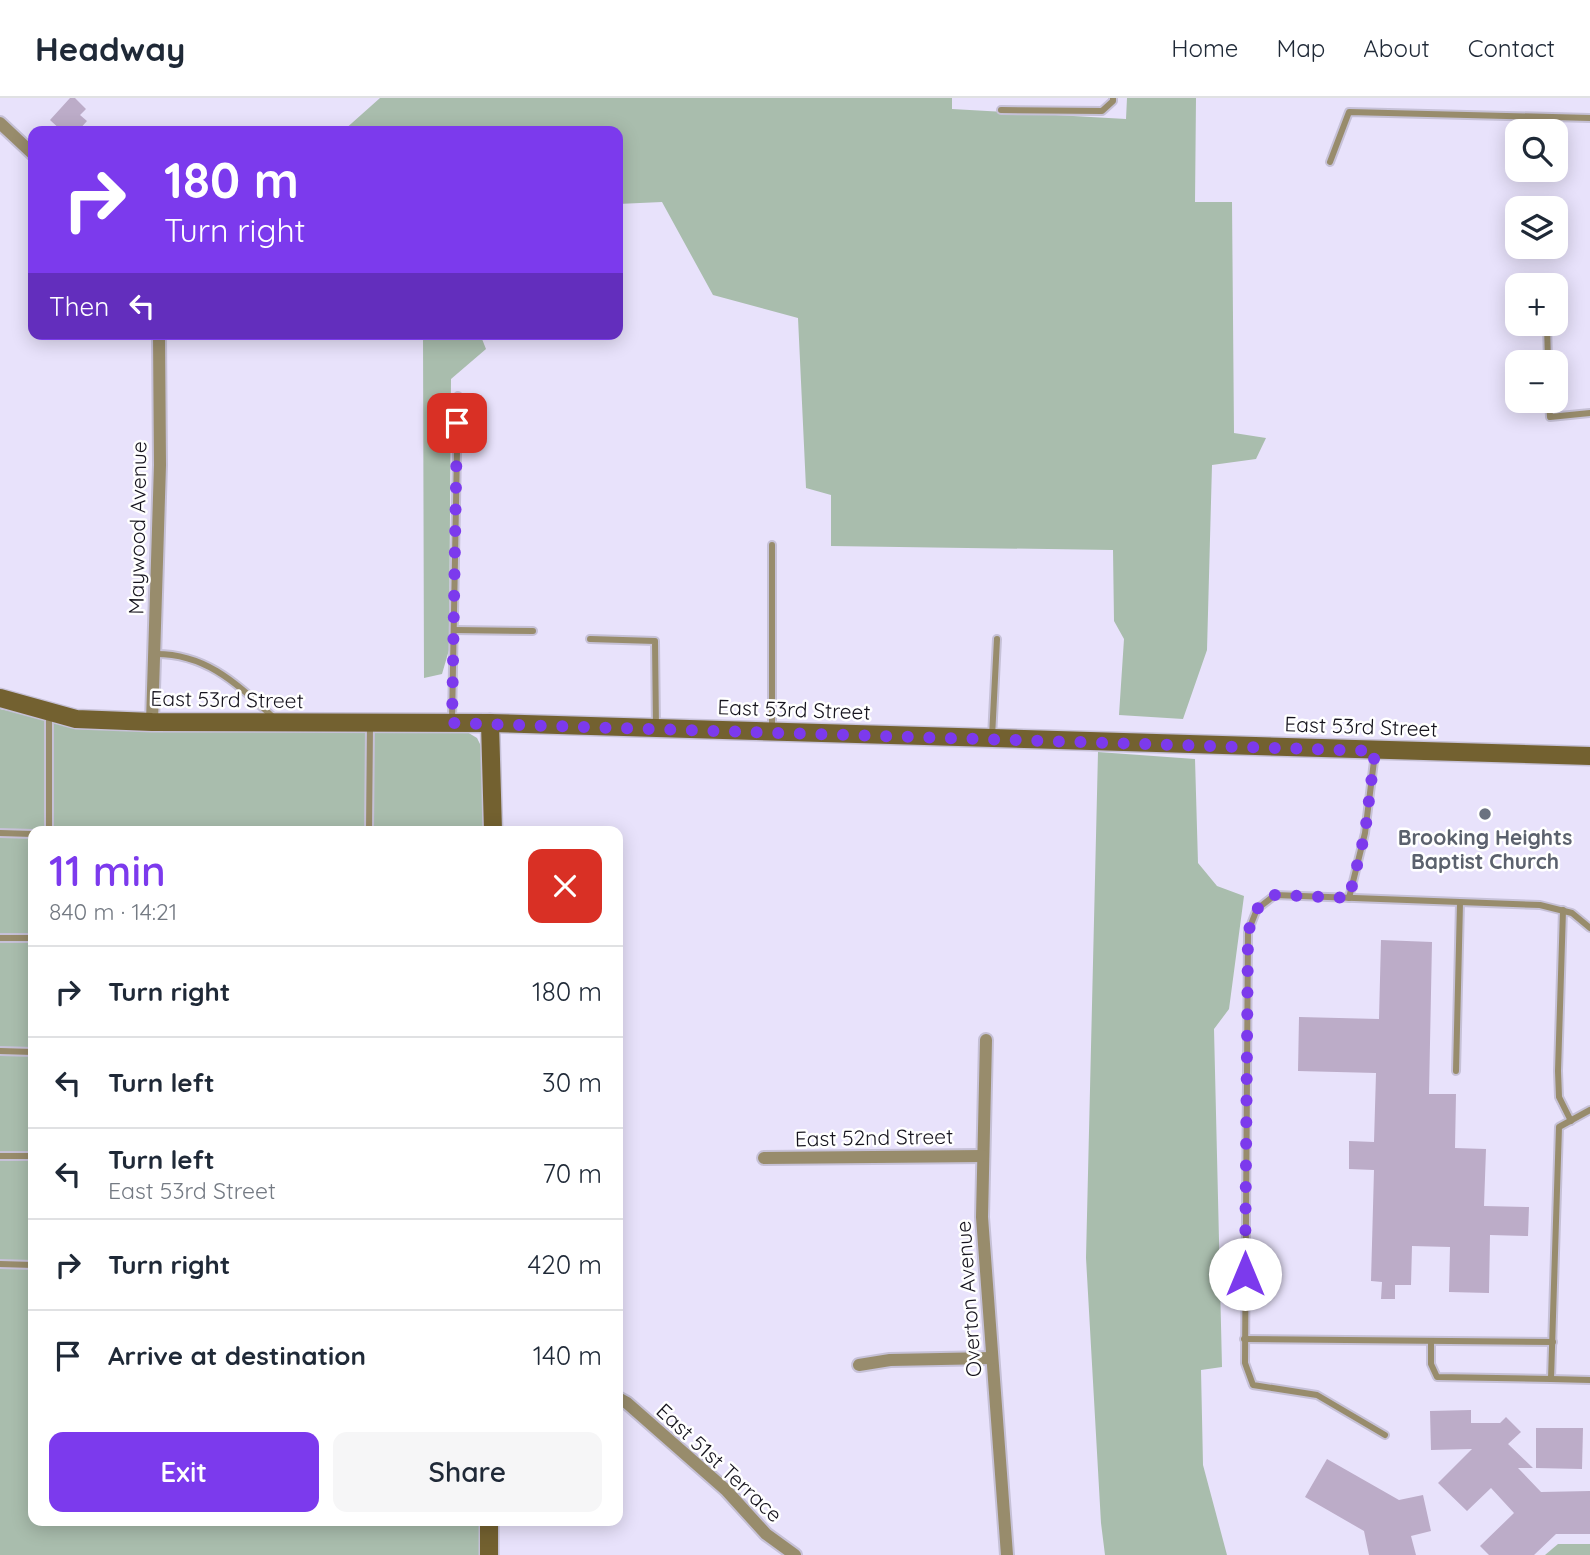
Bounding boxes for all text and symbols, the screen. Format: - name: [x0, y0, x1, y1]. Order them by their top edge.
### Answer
- text: Headway: [35, 28, 185, 69]
- text: Home: [1171, 33, 1238, 63]
- text: Map: [1276, 33, 1325, 63]
- text: About: [1363, 33, 1430, 63]
- text: Contact: [1468, 33, 1555, 63]
- map controls: [1505, 119, 1568, 413]
- button: search: [1505, 119, 1568, 182]
- text: 180 m: [164, 149, 299, 210]
- icon: right: [49, 154, 140, 245]
- button: layers: [1505, 196, 1568, 259]
- text: Turn right: [164, 210, 305, 250]
- button: +: [1505, 273, 1568, 336]
- icon: left: [123, 287, 161, 325]
- text: Then: [49, 290, 109, 323]
- button: −: [1505, 350, 1568, 413]
- pin: [427, 393, 487, 453]
- icon: arrive: [438, 404, 476, 442]
- street label: Maywood Avenue: [122, 441, 152, 615]
- street label: East 53rd Street: [150, 685, 304, 713]
- street label: East 53rd Street: [717, 693, 871, 725]
- street label: East 53rd Street: [1284, 710, 1438, 742]
- marker: Brooking Heights Baptist Church: [1477, 806, 1493, 822]
- place label: Brooking Heights Baptist Church: [1398, 824, 1572, 874]
- text: 11 min: [49, 844, 166, 897]
- button: close: [528, 849, 602, 923]
- text: 840 m · 14:21: [49, 897, 177, 926]
- icon: right: [49, 973, 87, 1011]
- text: Turn right: [108, 975, 230, 1008]
- text: 180 m: [532, 975, 602, 1008]
- icon: left: [49, 1064, 87, 1102]
- text: Turn left: [108, 1066, 215, 1099]
- text: 30 m: [542, 1066, 602, 1099]
- street label: East 52nd Street: [795, 1123, 953, 1151]
- text: Turn left: [108, 1143, 215, 1176]
- icon: left: [49, 1155, 87, 1193]
- text: 70 m: [542, 1157, 602, 1190]
- text: East 53rd Street: [108, 1176, 276, 1205]
- street label: Overton Avenue: [950, 1220, 986, 1378]
- position arrow: [1208, 1237, 1282, 1311]
- icon: right: [49, 1246, 87, 1284]
- text: Turn right: [108, 1248, 230, 1281]
- text: 420 m: [528, 1248, 602, 1281]
- icon: arrive: [49, 1337, 87, 1375]
- text: Arrive at destination: [108, 1339, 366, 1372]
- text: 140 m: [533, 1339, 602, 1372]
- street label: East 51st Terrace: [651, 1397, 788, 1527]
- button: Exit: [49, 1432, 319, 1512]
- button: Share: [333, 1432, 602, 1512]

